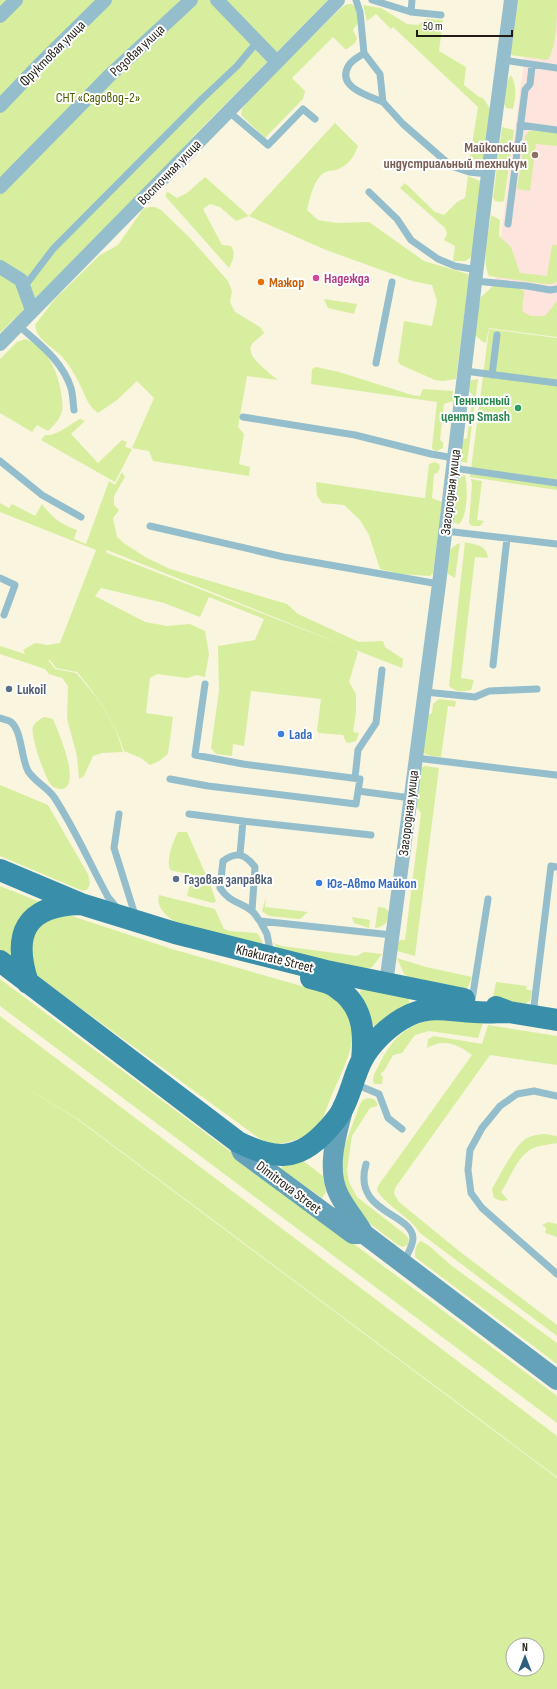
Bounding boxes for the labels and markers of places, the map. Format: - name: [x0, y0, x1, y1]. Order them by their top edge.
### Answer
- place label: Майкопский индустриальный техникум: [384, 139, 527, 172]
- marker: Майкопский индустриальный техникум: [530, 150, 540, 160]
- place label: Надежда: [324, 270, 370, 287]
- marker: Надежда: [311, 273, 321, 283]
- place label: Мажор: [269, 274, 304, 291]
- marker: Мажор: [256, 277, 266, 287]
- place label: Теннисный центр Smash: [441, 392, 510, 425]
- marker: Теннисный центр Smash: [513, 403, 523, 413]
- place label: Lukoil: [17, 681, 46, 698]
- marker: Lukoil: [4, 684, 14, 694]
- place label: Lada: [289, 726, 312, 743]
- marker: Lada: [276, 729, 286, 739]
- place label: Газовая заправка: [184, 871, 273, 888]
- marker: Газовая заправка: [171, 874, 181, 884]
- place label: Юг-Авто Майкоп: [327, 875, 417, 892]
- marker: Юг-Авто Майкоп: [314, 878, 324, 888]

